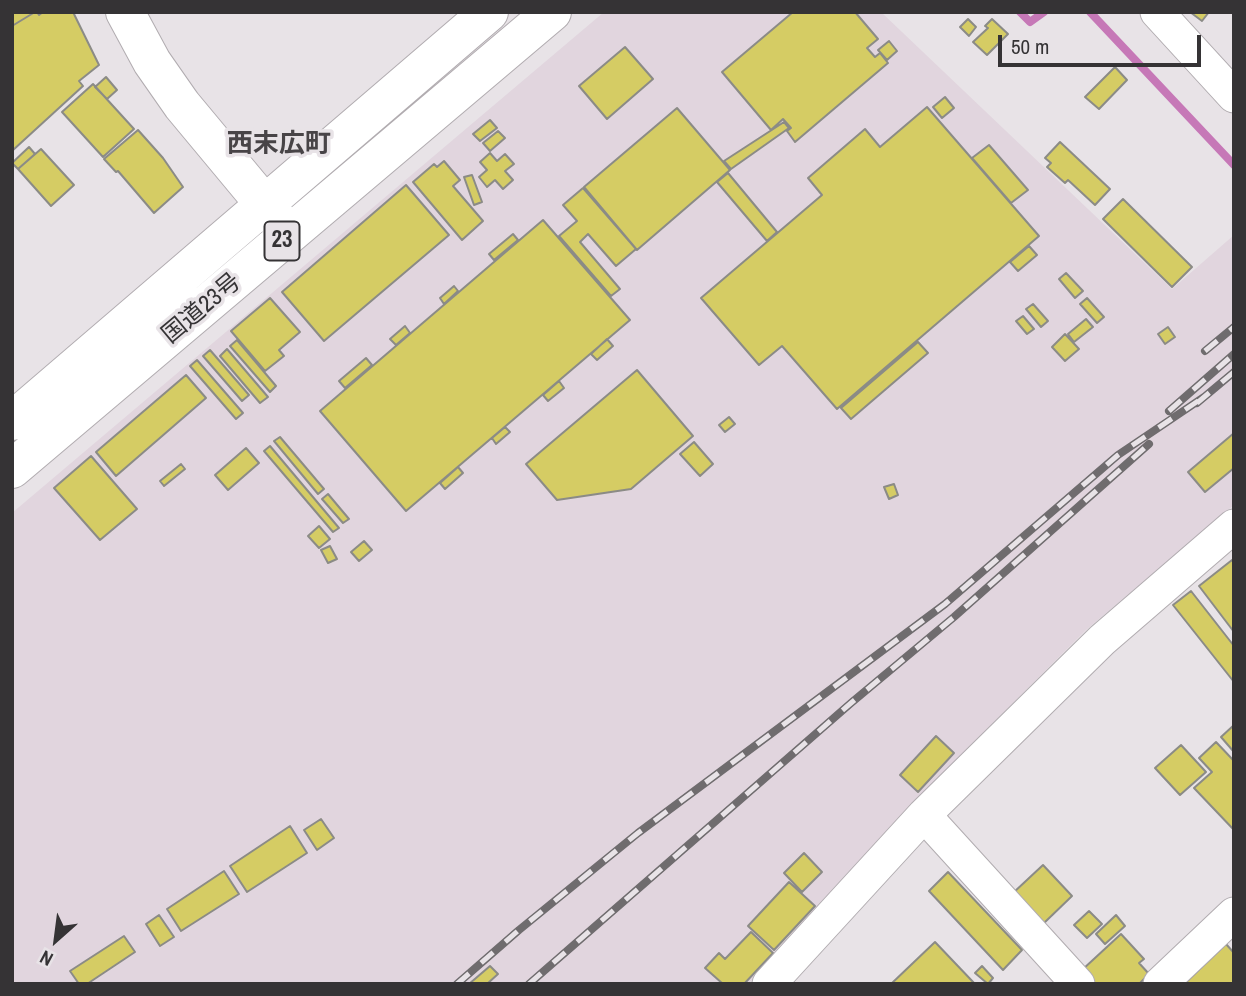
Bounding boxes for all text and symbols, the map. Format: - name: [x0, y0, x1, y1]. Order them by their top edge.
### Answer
- scale bar: [1001, 21, 1204, 65]
- text: 50 m: [1011, 32, 1049, 61]
- district label: 西末広町: [227, 129, 331, 161]
- road number: 23: [264, 222, 300, 260]
- street label: 国道23号: [157, 268, 247, 350]
- north arrow: [21, 905, 91, 975]
- text: N: [35, 944, 57, 973]

